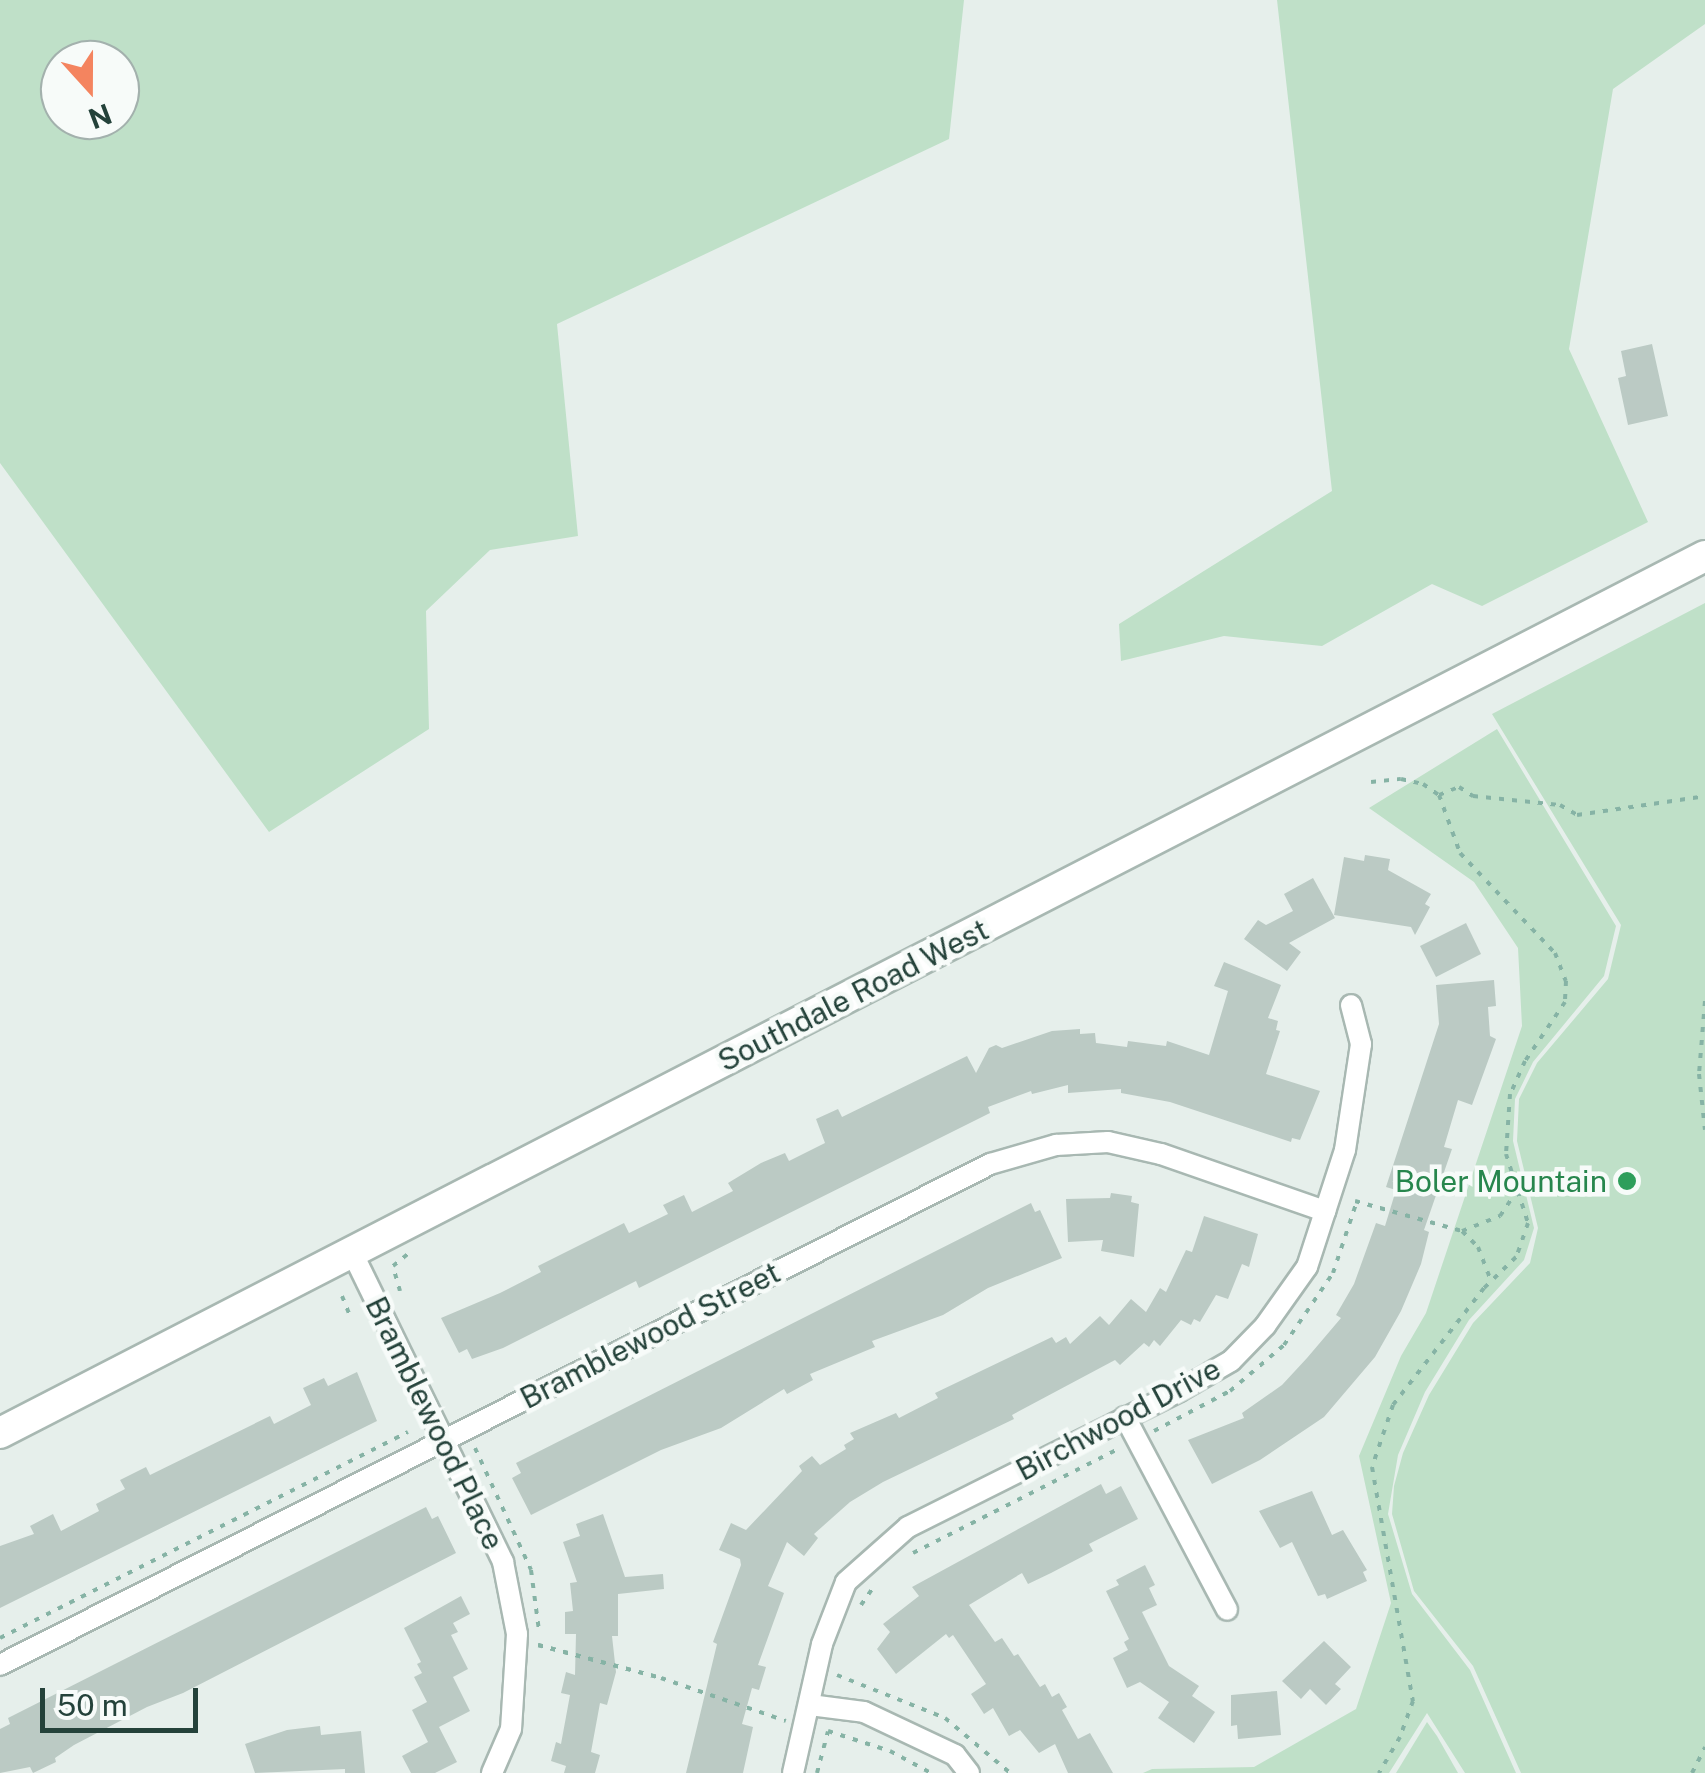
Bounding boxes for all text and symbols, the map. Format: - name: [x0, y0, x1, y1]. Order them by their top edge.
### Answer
- north arrow: [40, 40, 140, 140]
- text: N: [84, 97, 116, 136]
- street label: Southdale Road West: [711, 911, 995, 1079]
- place label: Boler Mountain: [1395, 1163, 1607, 1199]
- marker: Boler Mountain: [1616, 1170, 1638, 1192]
- street label: Bramblewood Street: [514, 1254, 786, 1416]
- street label: Bramblewood Place: [358, 1291, 512, 1555]
- street label: Birchwood Drive: [1010, 1350, 1226, 1488]
- scale bar: [45, 1668, 202, 1730]
- text: 50 m: [57, 1687, 128, 1723]

